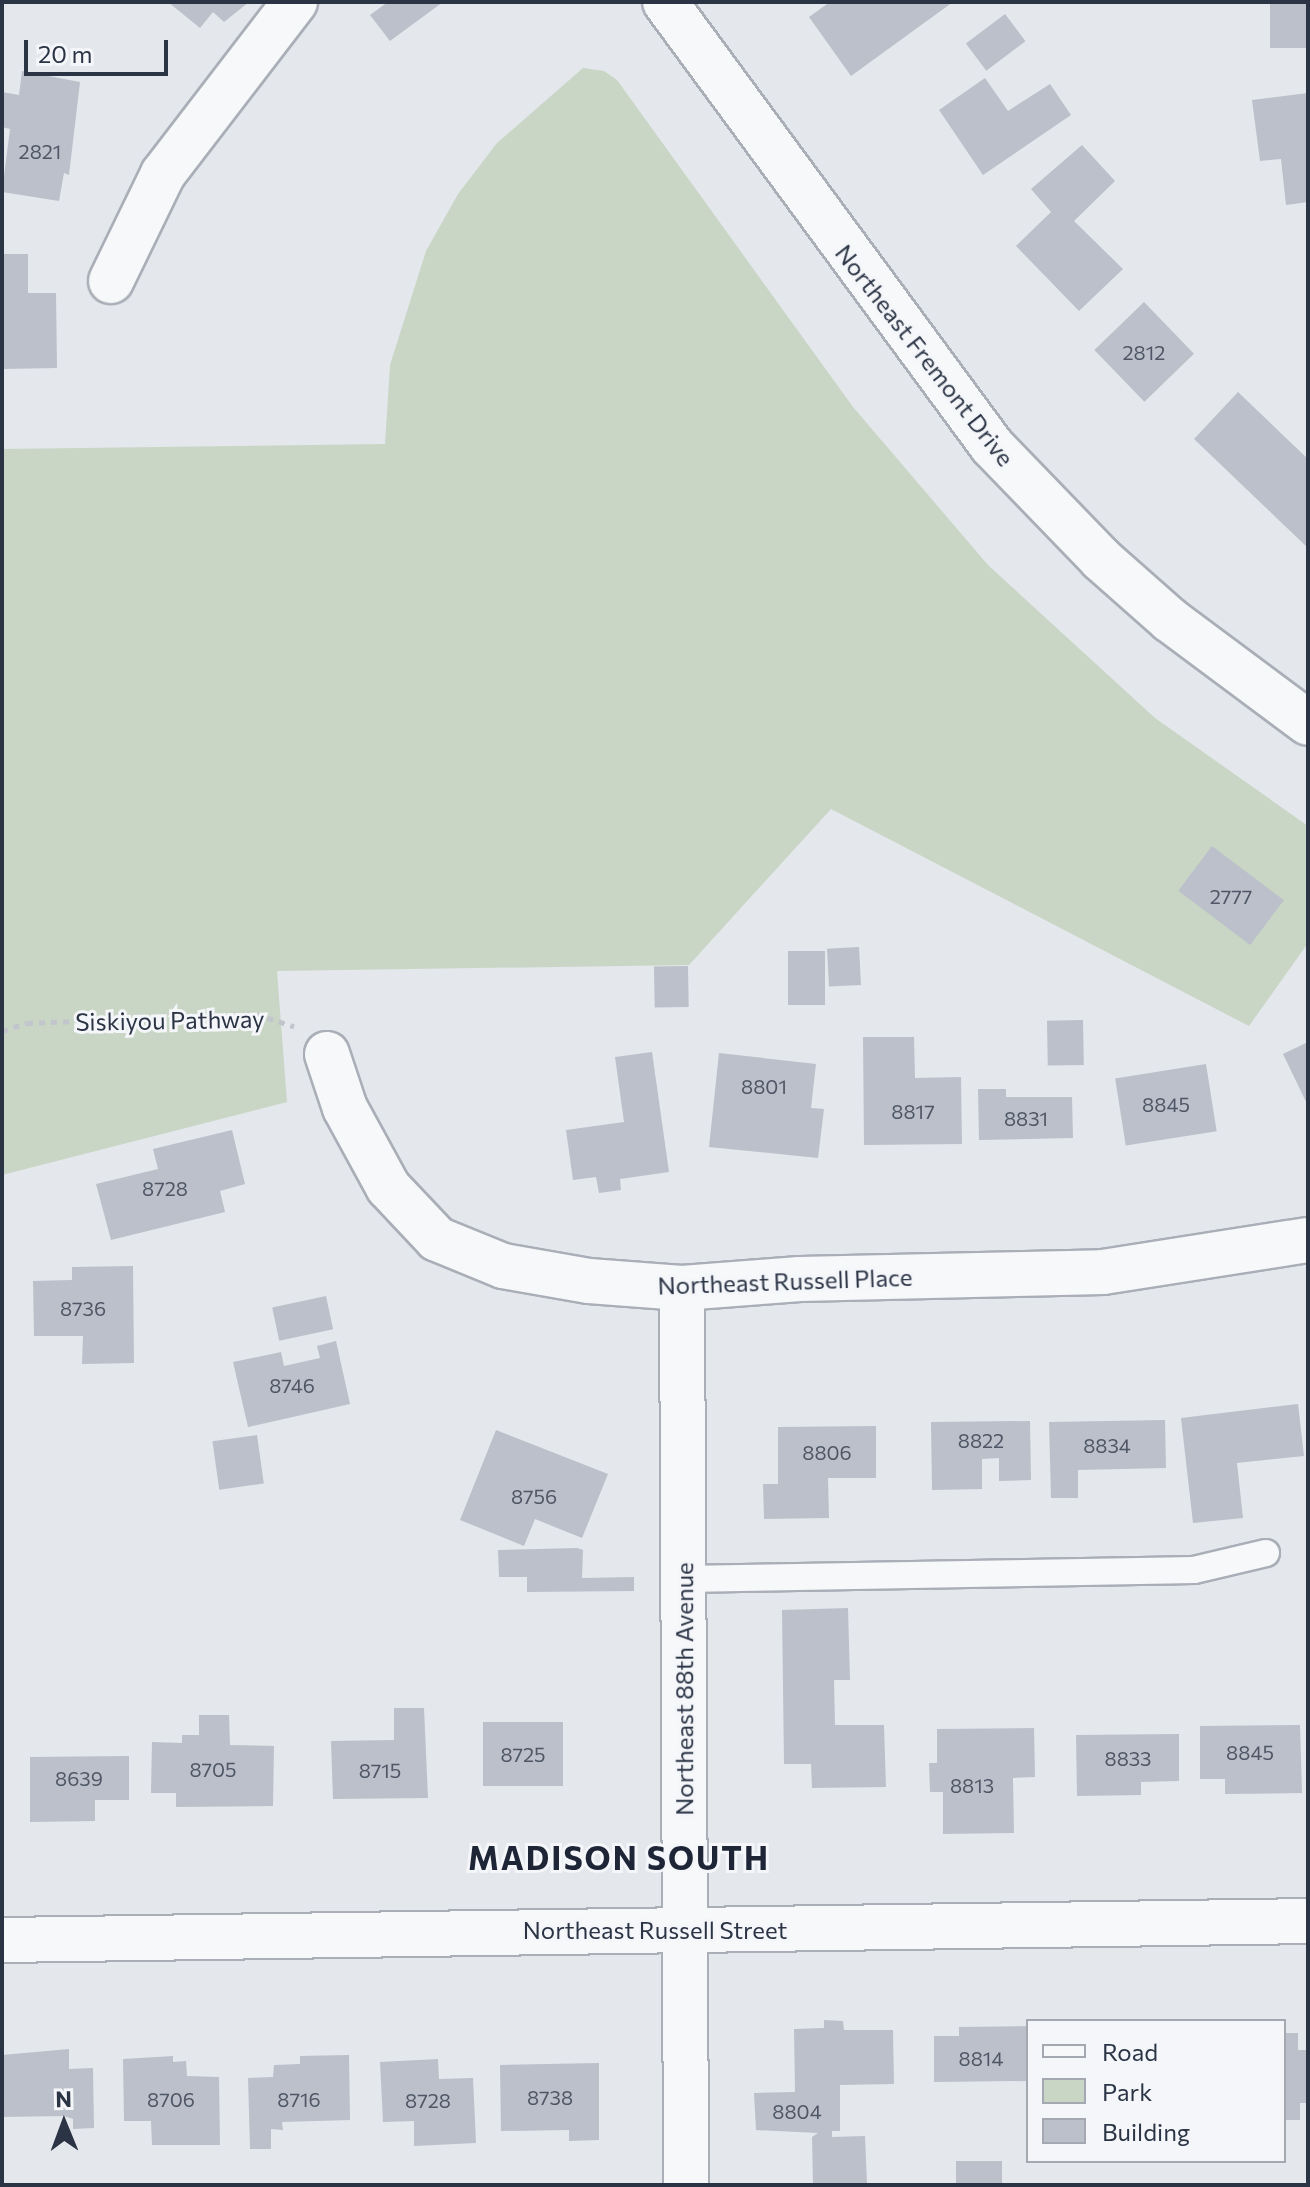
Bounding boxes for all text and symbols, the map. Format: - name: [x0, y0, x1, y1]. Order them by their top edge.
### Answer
- scale bar: [28, 24, 172, 74]
- text: 20 m: [38, 39, 92, 68]
- house number: 2821: [19, 139, 61, 163]
- street label: Northeast Fremont Drive: [830, 239, 1020, 471]
- house number: 2812: [1123, 340, 1165, 364]
- house number: 2777: [1210, 884, 1252, 908]
- street label: Siskiyou Pathway: [75, 1004, 265, 1036]
- house number: 8801: [741, 1074, 787, 1098]
- house number: 8845: [1142, 1092, 1190, 1116]
- house number: 8817: [891, 1099, 935, 1123]
- house number: 8831: [1004, 1106, 1048, 1130]
- house number: 8728: [142, 1176, 188, 1200]
- street label: Northeast Russell Place: [657, 1262, 913, 1300]
- house number: 8736: [60, 1296, 106, 1320]
- house number: 8746: [269, 1373, 315, 1397]
- house number: 8822: [958, 1428, 1004, 1452]
- house number: 8834: [1083, 1433, 1131, 1457]
- house number: 8806: [802, 1440, 852, 1464]
- house number: 8756: [511, 1484, 557, 1508]
- street label: Northeast 88th Avenue: [670, 1562, 698, 1816]
- house number: 8845: [1226, 1740, 1274, 1764]
- house number: 8725: [500, 1742, 546, 1766]
- house number: 8833: [1105, 1746, 1151, 1770]
- house number: 8705: [189, 1757, 237, 1781]
- house number: 8715: [359, 1758, 401, 1782]
- house number: 8639: [55, 1766, 103, 1790]
- house number: 8813: [950, 1773, 994, 1797]
- district label: MADISON SOUTH: [468, 1838, 770, 1876]
- street label: Northeast Russell Street: [523, 1916, 787, 1944]
- legend: [1026, 2019, 1286, 2163]
- text: Road: [1102, 2037, 1158, 2066]
- house number: 8814: [959, 2046, 1003, 2070]
- text: Park: [1102, 2077, 1152, 2106]
- north arrow: [24, 2083, 104, 2163]
- text: N: [55, 2085, 72, 2112]
- house number: 8738: [527, 2085, 573, 2109]
- house number: 8706: [147, 2087, 195, 2111]
- house number: 8716: [277, 2087, 321, 2111]
- house number: 8728: [405, 2088, 451, 2112]
- house number: 8804: [772, 2099, 822, 2123]
- text: Building: [1102, 2117, 1190, 2146]

